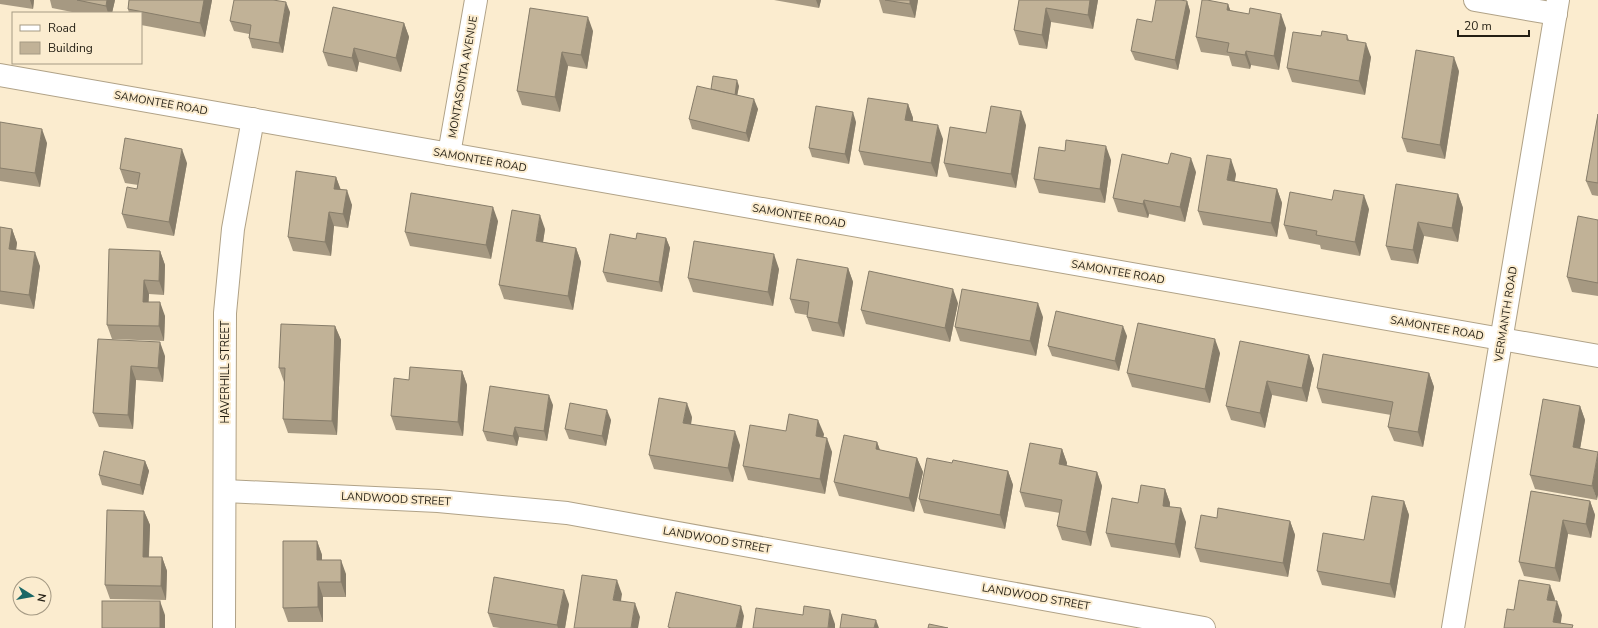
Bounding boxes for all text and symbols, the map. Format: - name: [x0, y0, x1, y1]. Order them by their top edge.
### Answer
- legend: [12, 12, 142, 64]
- scale bar: [1458, 12, 1529, 38]
- street label: MONTASONTA AVENUE: [445, 15, 481, 139]
- text: 20 m: [1464, 18, 1492, 34]
- text: Road: [48, 20, 76, 36]
- text: Building: [48, 40, 93, 56]
- street label: SAMONTEE ROAD: [113, 87, 209, 119]
- street label: SAMONTEE ROAD: [432, 144, 528, 176]
- street label: SAMONTEE ROAD: [751, 200, 847, 232]
- street label: SAMONTEE ROAD: [1070, 256, 1166, 288]
- street label: VERMANTH ROAD: [1491, 265, 1521, 364]
- street label: SAMONTEE ROAD: [1389, 312, 1485, 344]
- street label: HAVERHILL STREET: [218, 320, 233, 424]
- street label: LANDWOOD STREET: [341, 489, 451, 509]
- street label: LANDWOOD STREET: [662, 523, 773, 557]
- north arrow: [12, 576, 52, 616]
- street label: LANDWOOD STREET: [981, 580, 1092, 614]
- text: N: [33, 592, 49, 603]

